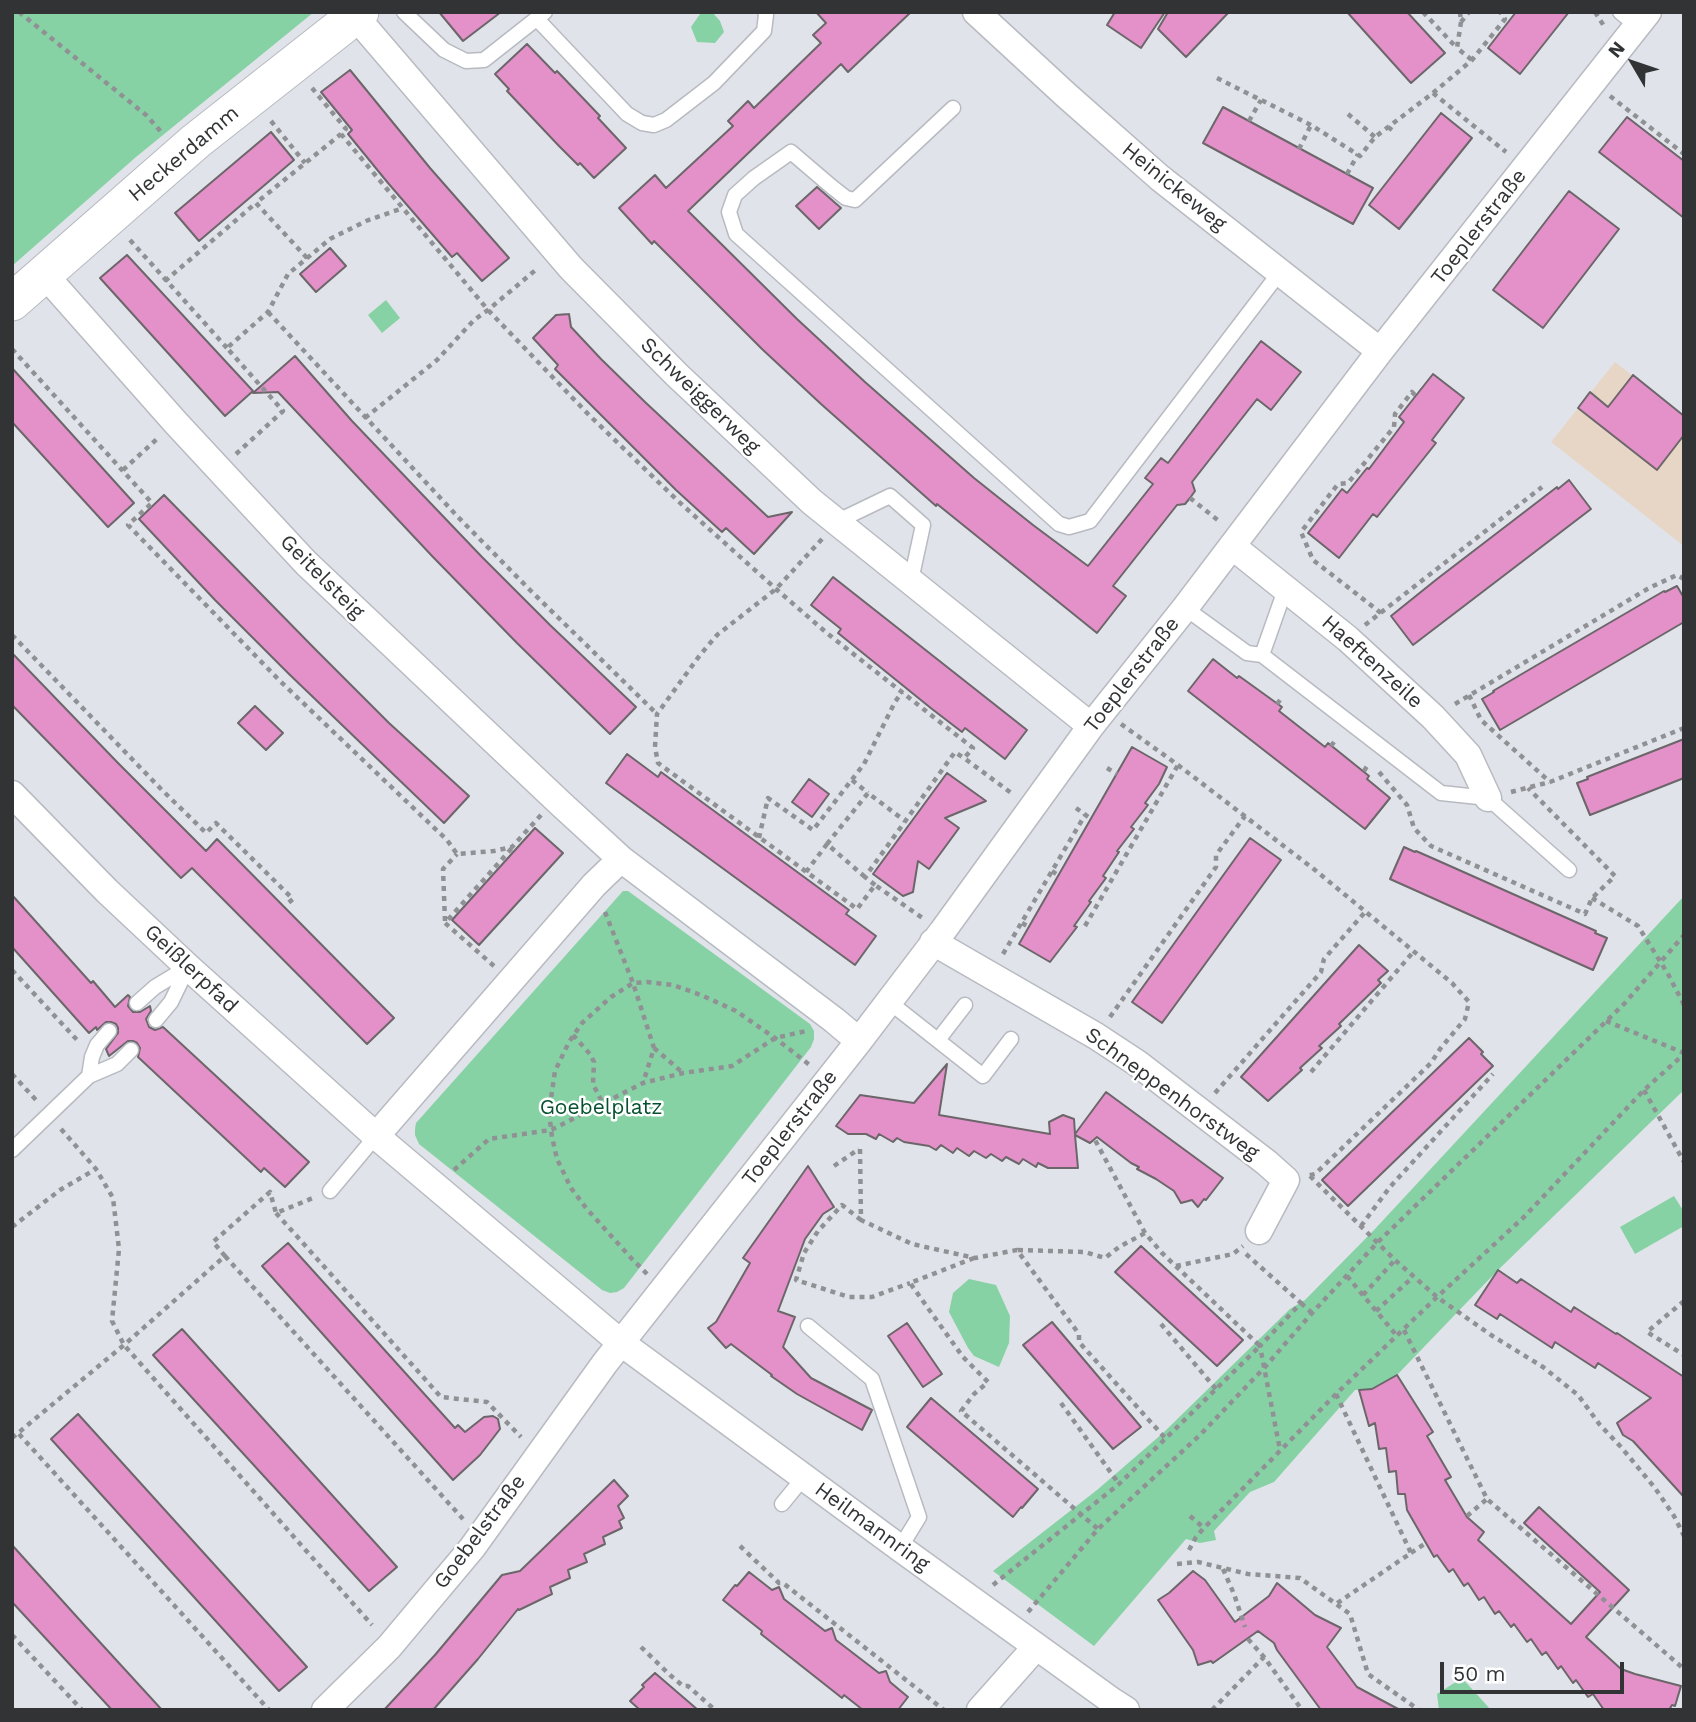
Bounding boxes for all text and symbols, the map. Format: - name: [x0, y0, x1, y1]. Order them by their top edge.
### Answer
- north arrow: [1598, 28, 1668, 98]
- text: N: [1603, 37, 1630, 62]
- street label: Heckerdamm: [124, 101, 244, 207]
- street label: Heinickeweg: [1117, 137, 1231, 237]
- street label: Toeplerstraße: [1426, 164, 1532, 290]
- street label: Schweiggerweg: [635, 333, 765, 459]
- street label: Geitelsteig: [275, 530, 369, 624]
- street label: Haeftenzeile: [1316, 610, 1428, 714]
- street label: Toeplerstraße: [1079, 612, 1185, 738]
- street label: Geißlerpfad: [139, 919, 243, 1019]
- street label: Schneppenhorstweg: [1080, 1022, 1264, 1166]
- street label: Toeplerstraße: [737, 1065, 843, 1191]
- park label: Goebelplatz: [540, 1095, 662, 1121]
- street label: Goebelstraße: [429, 1470, 531, 1594]
- street label: Heilmannring: [810, 1477, 934, 1577]
- scale bar: [1444, 1648, 1628, 1692]
- text: 50 m: [1453, 1661, 1505, 1686]

